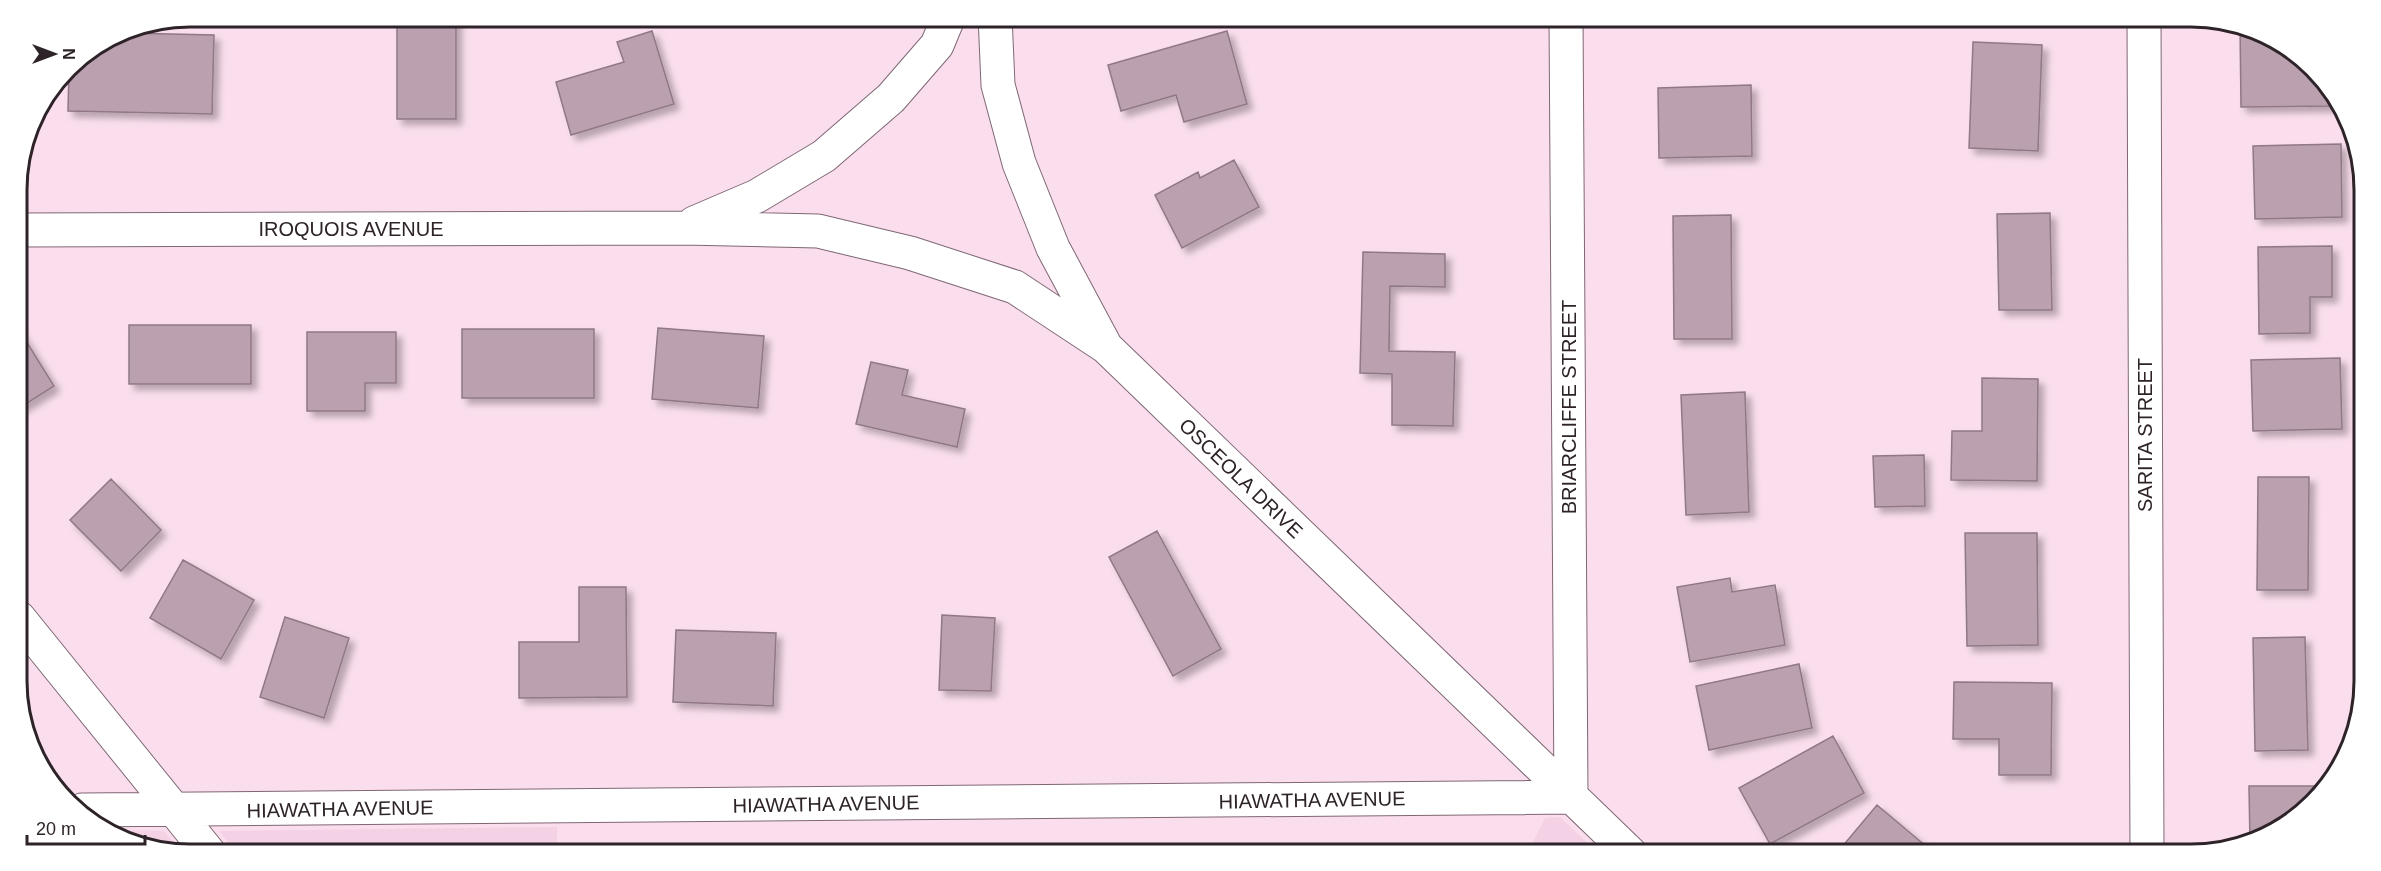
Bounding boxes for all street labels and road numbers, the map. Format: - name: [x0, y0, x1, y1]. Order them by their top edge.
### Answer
- street label: IROQUOIS AVENUE: [258, 218, 444, 240]
- street label: BRIARCLIFFE STREET: [1558, 300, 1580, 514]
- street label: SARITA STREET: [2134, 358, 2156, 512]
- street label: OSCEOLA DRIVE: [1175, 414, 1307, 542]
- street label: HIAWATHA AVENUE: [1218, 787, 1406, 813]
- street label: HIAWATHA AVENUE: [732, 791, 920, 817]
- street label: HIAWATHA AVENUE: [246, 796, 434, 822]

